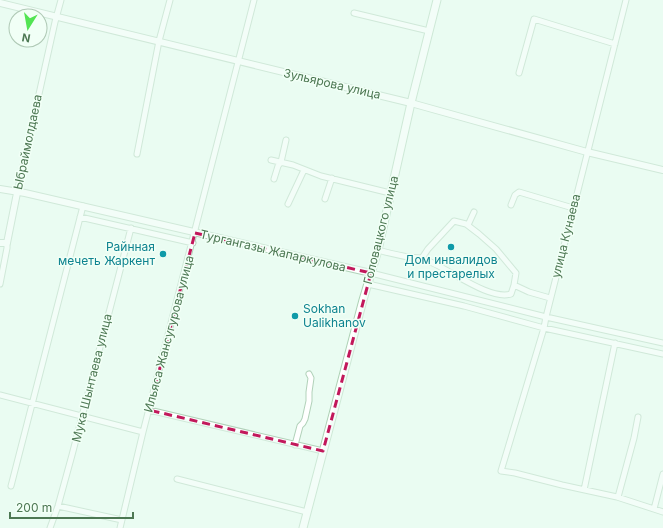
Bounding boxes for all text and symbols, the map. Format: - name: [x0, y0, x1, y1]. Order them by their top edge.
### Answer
- north arrow: [8, 8, 48, 48]
- text: N: [21, 30, 32, 45]
- street label: Зульярова улица: [282, 65, 382, 102]
- street label: Ыбраймолдаева: [10, 93, 45, 191]
- street label: Головацкого улица: [360, 174, 401, 286]
- street label: улица Кунаева: [548, 192, 583, 279]
- street label: Тургангазы Жапаркулова: [199, 226, 348, 275]
- place label: Райнная мечеть Жаркент: [58, 239, 155, 268]
- marker: Дом инвалидов и престарелых: [446, 242, 456, 252]
- marker: Райнная мечеть Жаркент: [158, 249, 168, 259]
- place label: Дом инвалидов и престарелых: [405, 252, 498, 281]
- street label: Ильяса Жансугурова улица: [140, 254, 197, 414]
- place label: Sokhan Ualikhanov: [303, 301, 366, 330]
- marker: Sokhan Ualikhanov: [290, 311, 300, 321]
- street label: Мука Шынтаева улица: [68, 312, 115, 444]
- scale bar: [10, 494, 133, 520]
- text: 200 m: [16, 500, 52, 515]

